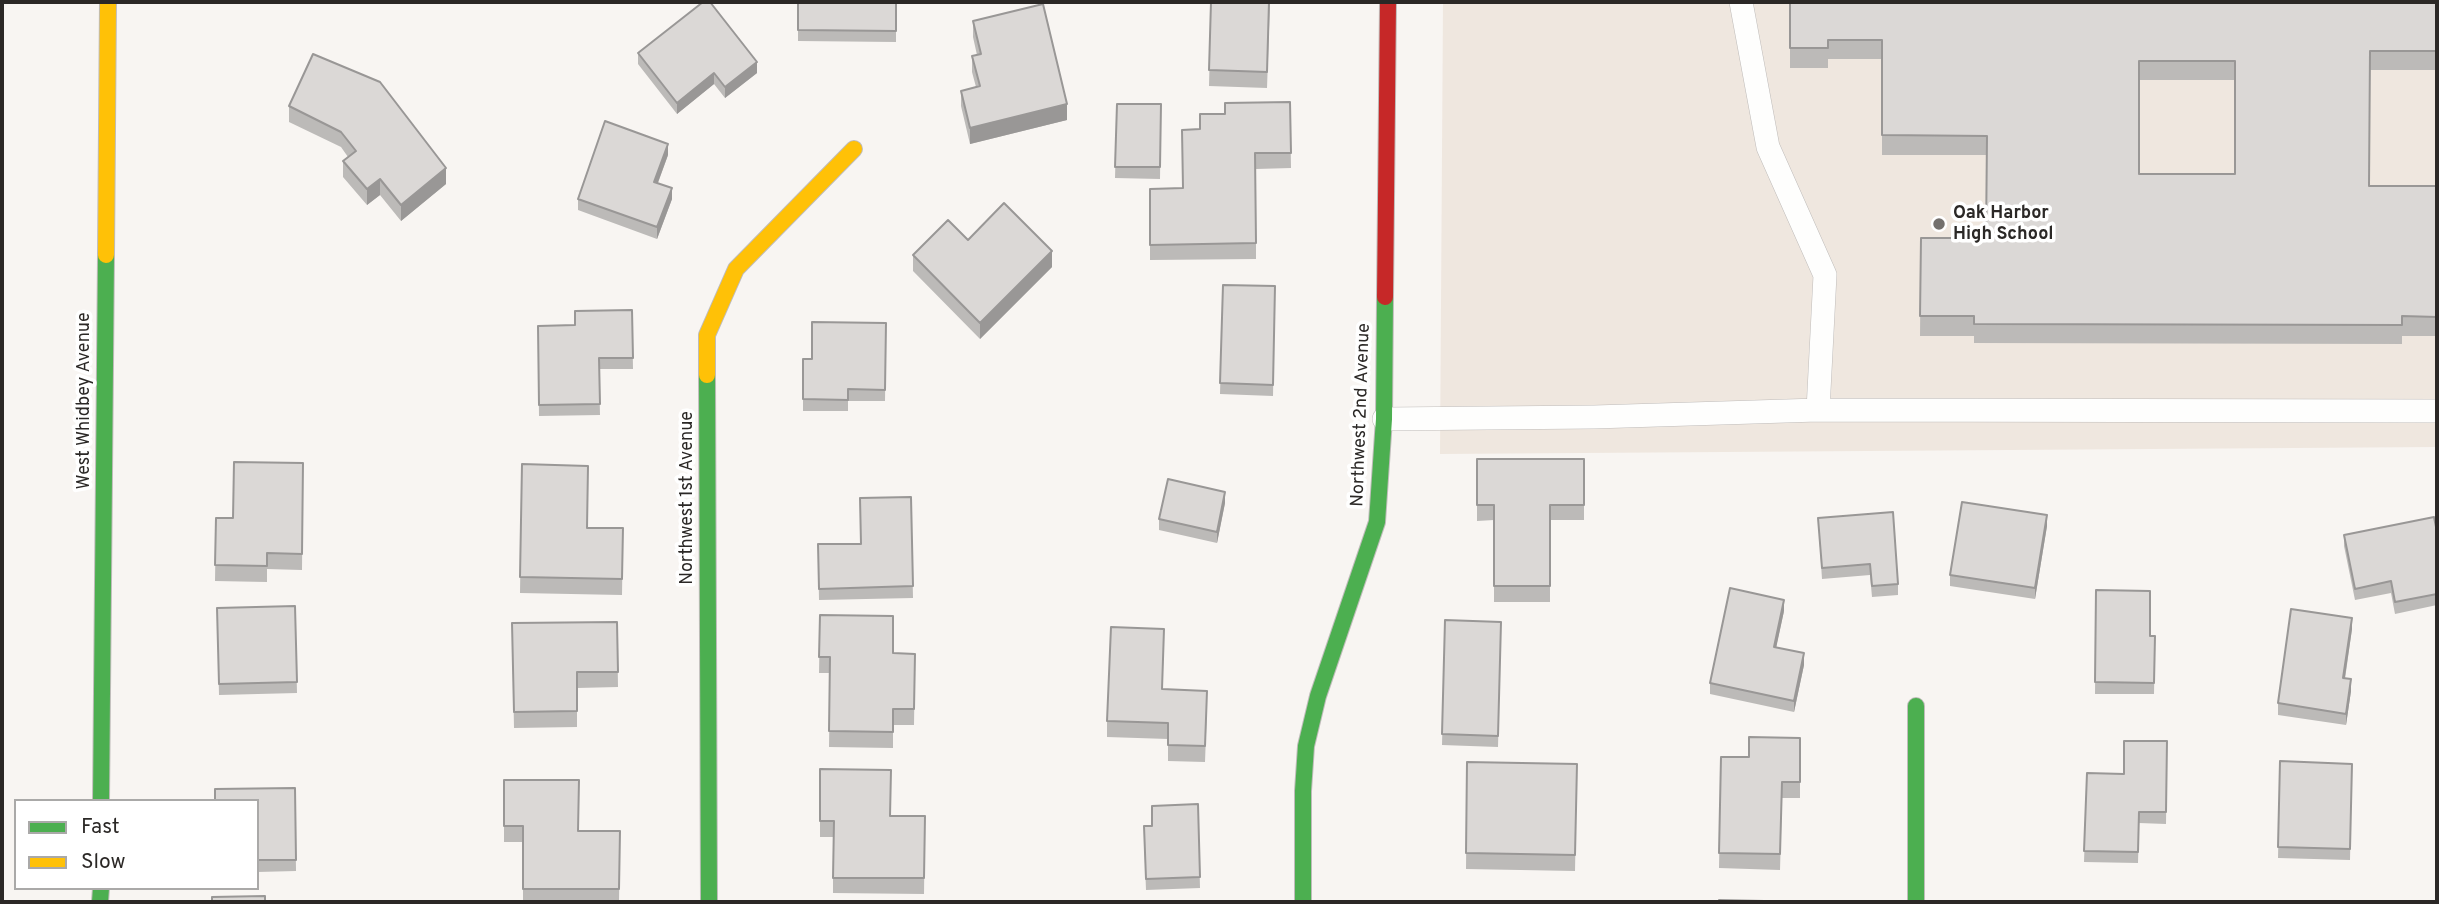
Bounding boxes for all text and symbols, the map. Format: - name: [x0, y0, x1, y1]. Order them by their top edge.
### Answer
- place label: Oak Harbor High School: [1953, 203, 2054, 246]
- marker: Oak Harbor High School: [1931, 216, 1947, 232]
- street label: West Whidbey Avenue: [74, 312, 96, 490]
- street label: Northwest 2nd Avenue: [1348, 323, 1376, 507]
- street label: Northwest 1st Avenue: [677, 411, 699, 585]
- legend: [14, 799, 259, 890]
- text: Fast: [81, 814, 120, 841]
- text: Slow: [81, 849, 126, 876]

